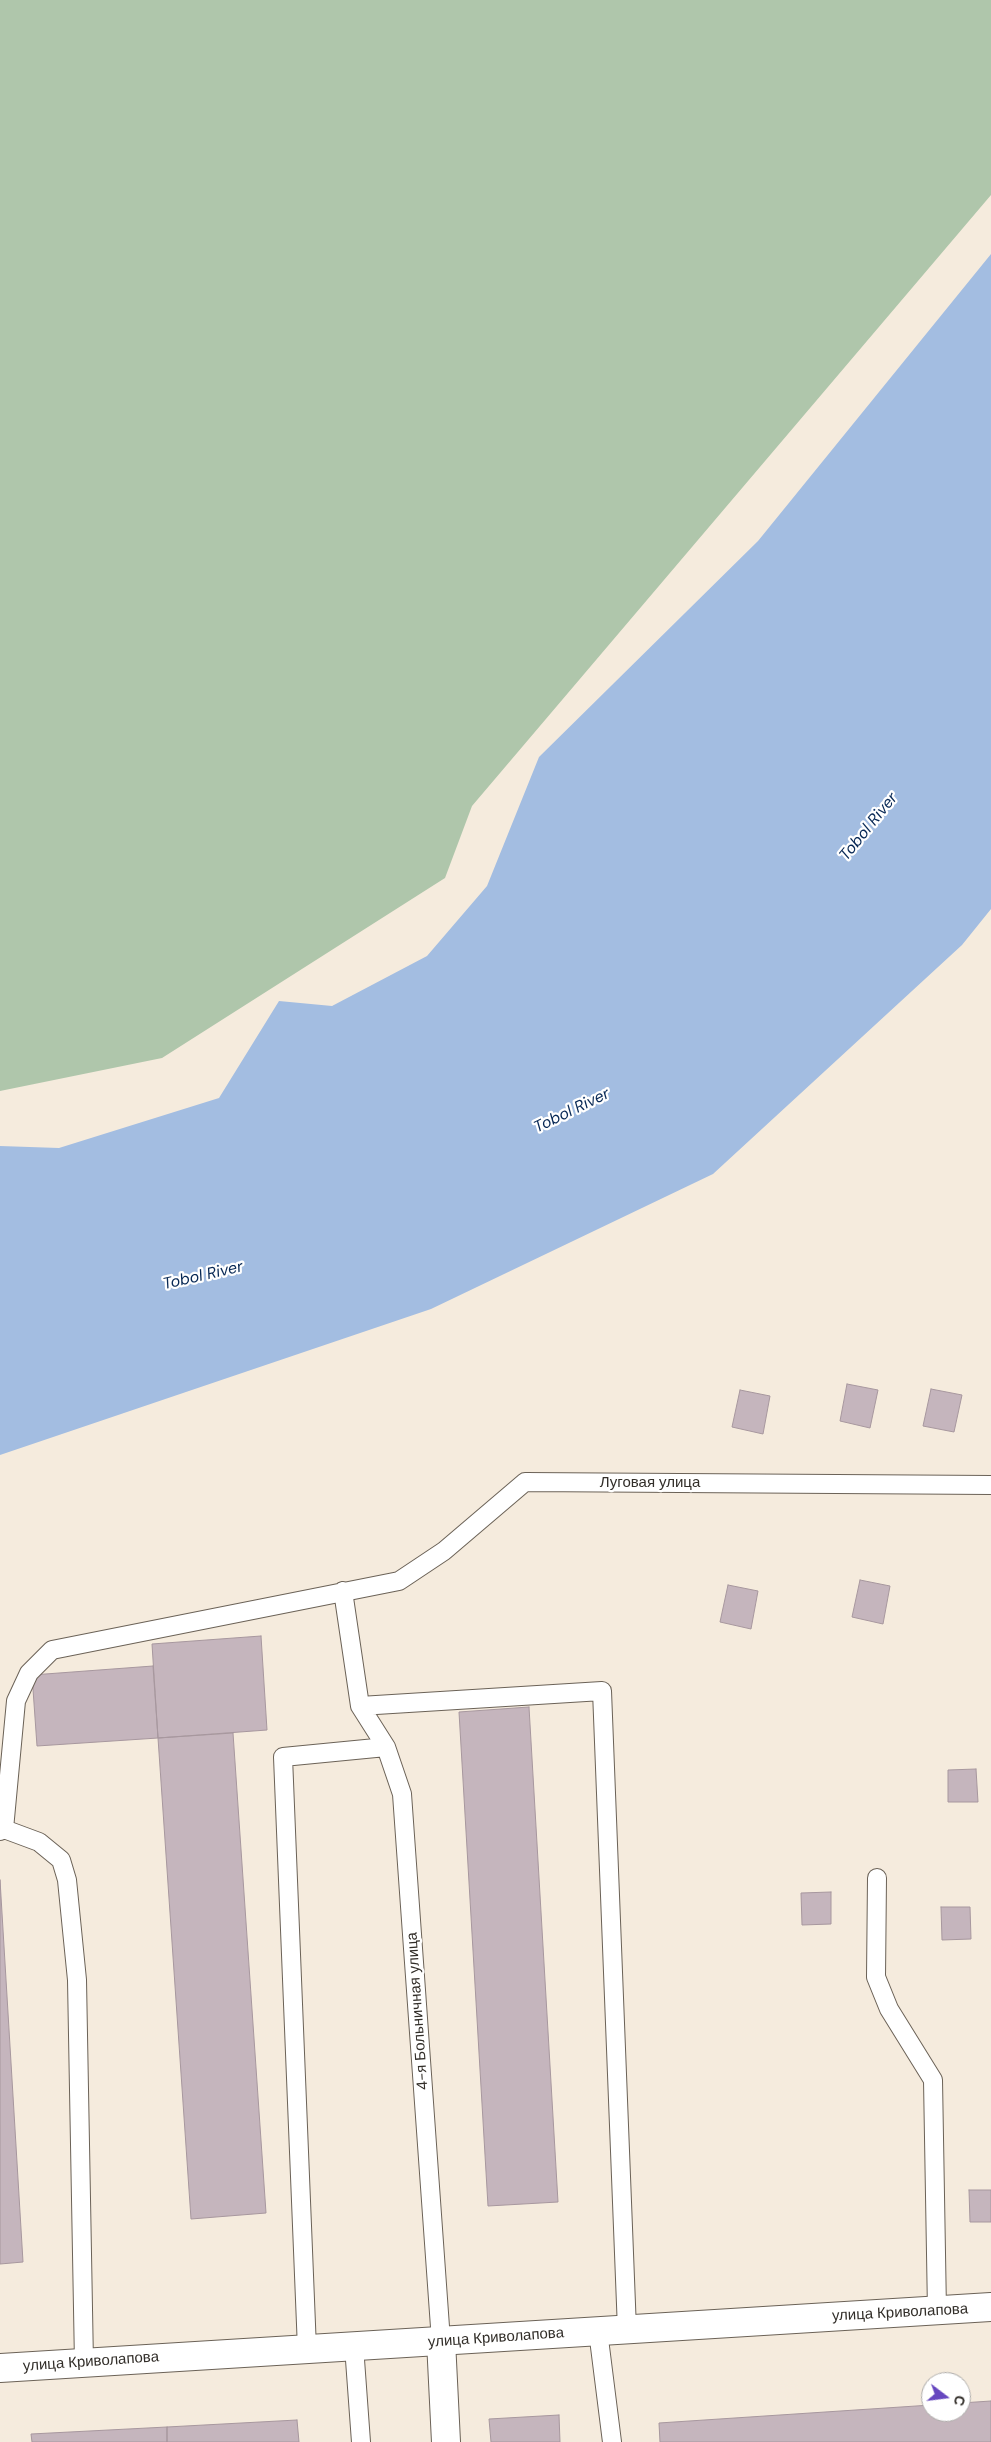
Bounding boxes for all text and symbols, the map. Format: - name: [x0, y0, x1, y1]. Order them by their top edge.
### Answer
- water label: Tobol River: [836, 789, 902, 865]
- water label: Tobol River: [531, 1084, 613, 1138]
- water label: Tobol River: [161, 1257, 245, 1295]
- street label: Луговая улица: [600, 1474, 700, 1492]
- street label: 4-я Больничная улица: [404, 1931, 432, 2091]
- street label: улица Криволапова: [832, 2300, 968, 2326]
- street label: улица Криволапова: [427, 2324, 565, 2352]
- street label: улица Криволапова: [22, 2348, 160, 2376]
- north arrow: [921, 2372, 971, 2422]
- text: С: [950, 2393, 970, 2408]

